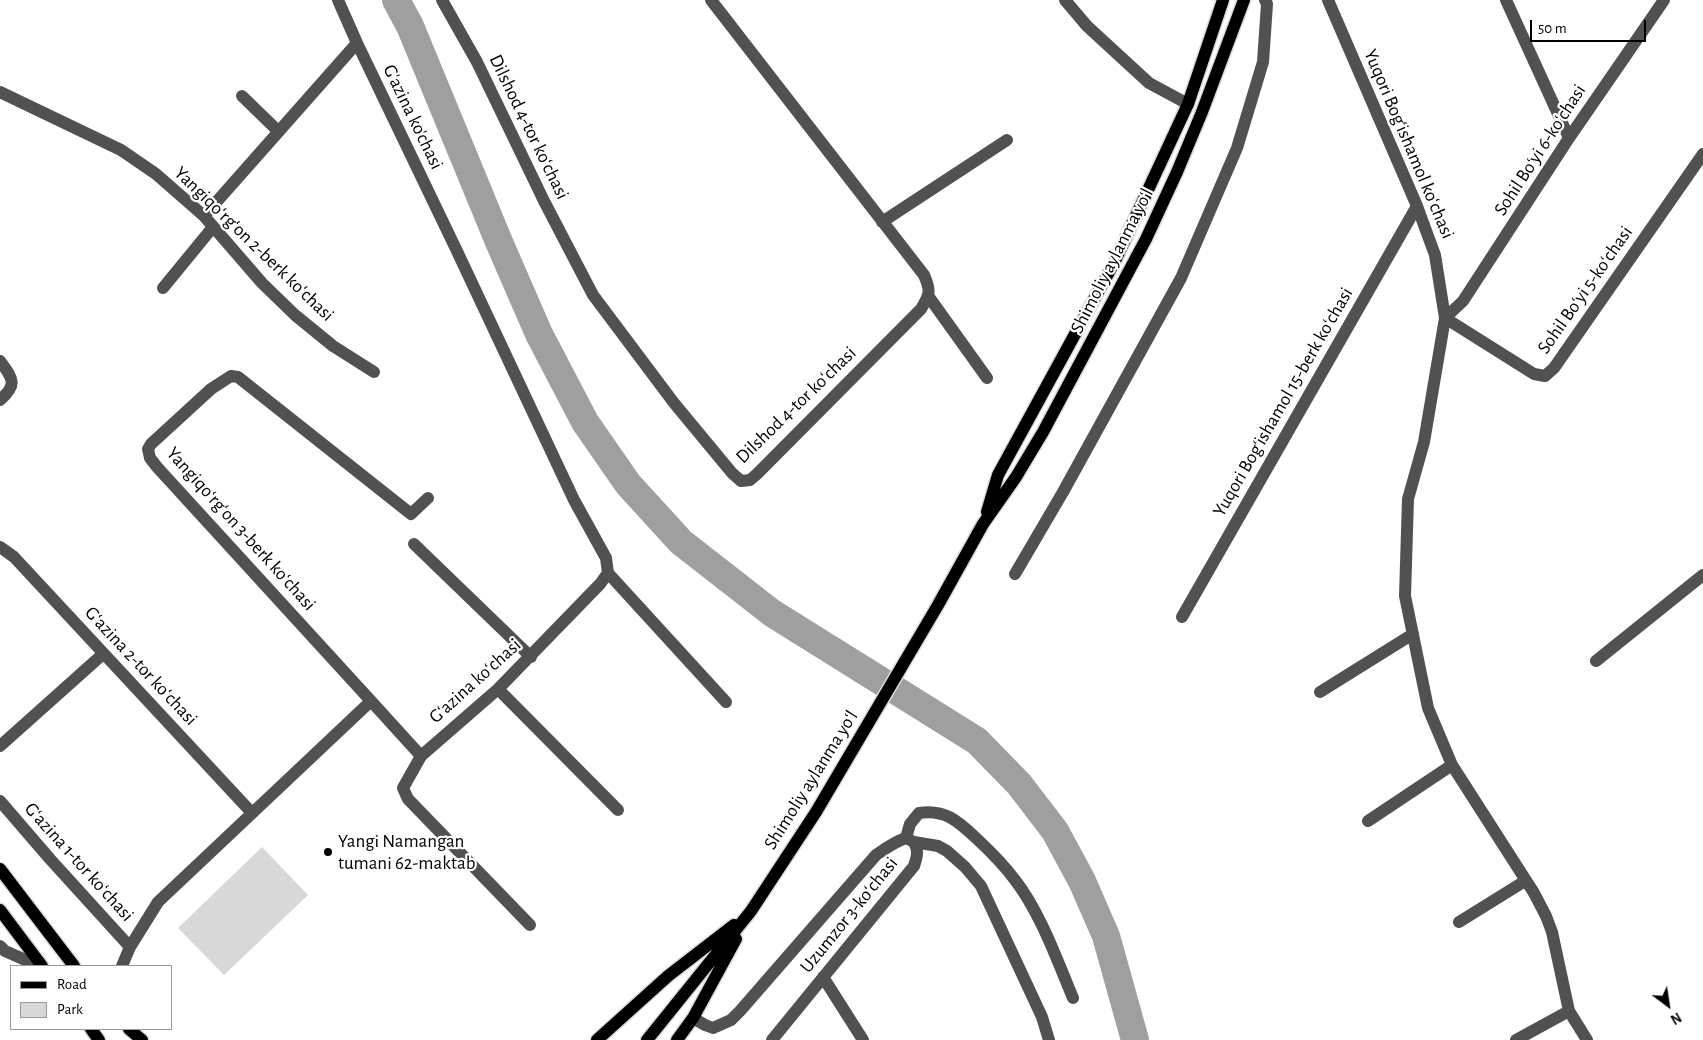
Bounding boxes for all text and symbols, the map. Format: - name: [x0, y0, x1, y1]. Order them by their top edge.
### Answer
- scale bar: [1533, 10, 1649, 42]
- text: 50 m: [1538, 21, 1567, 36]
- street label: Yuqori Bogʻishamol koʻchasi: [1359, 46, 1459, 242]
- street label: Dilshod 4-tor koʻchasi: [484, 51, 574, 203]
- street label: G'azina ko'chasi: [378, 61, 448, 173]
- street label: Sohil Boʻyi 6-koʻchasi: [1489, 80, 1591, 220]
- street label: Yangiqoʻrgʻon 2-berk koʻchasi: [169, 162, 339, 326]
- street label: Shimoliy aylanma yoʻl: [1066, 185, 1158, 337]
- street label: Sohil Boʻyi 5-koʻchasi: [1532, 222, 1638, 358]
- street label: Yuqori Bogʻishamol 15-berk koʻchasi: [1208, 283, 1358, 521]
- street label: Dilshod 4-tor koʻchasi: [731, 342, 861, 468]
- street label: Yangiqoʻrgʻon 3-berk koʻchasi: [161, 442, 321, 616]
- street label: Gʻazina 2-tor koʻchasi: [80, 602, 202, 730]
- street label: Gʻazina koʻchasi: [424, 634, 526, 728]
- street label: Shimoliy aylanma yoʻl: [759, 706, 863, 854]
- street label: Gʻazina 1-tor koʻchasi: [19, 798, 139, 926]
- place label: Yangi Namangan tumani 62-maktab: [338, 830, 476, 874]
- marker: Yangi Namangan tumani 62-maktab: [322, 846, 334, 858]
- street label: Uzumzor 3-koʻchasi: [795, 852, 903, 978]
- legend: [10, 965, 172, 1030]
- text: Road: [57, 977, 87, 992]
- north arrow: [1643, 980, 1693, 1030]
- text: Park: [57, 1002, 83, 1017]
- text: N: [1668, 1009, 1684, 1026]

